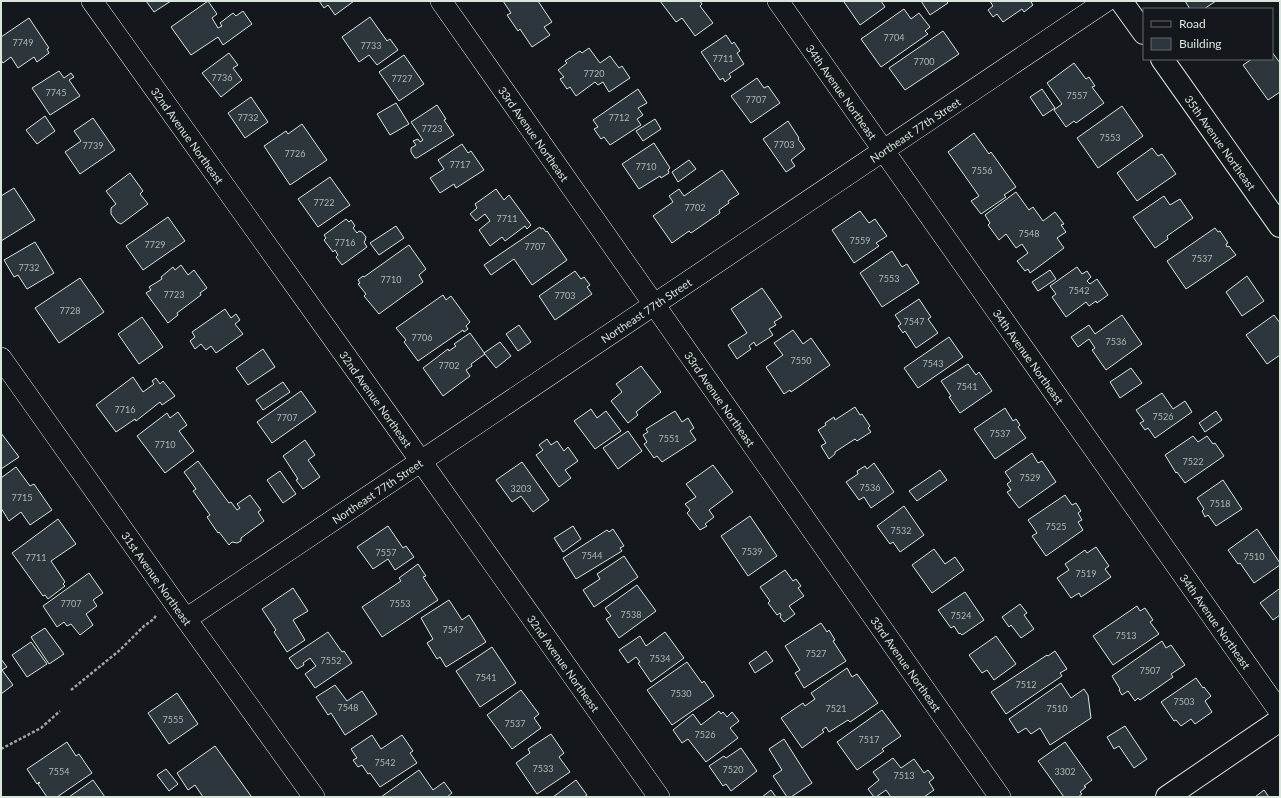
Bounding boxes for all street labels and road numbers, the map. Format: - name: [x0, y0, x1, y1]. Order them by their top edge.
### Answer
- street label: 34th Avenue Northeast: [804, 42, 880, 142]
- street label: 32nd Avenue Northeast: [149, 84, 227, 186]
- street label: 33rd Avenue Northeast: [496, 84, 572, 184]
- street label: 35th Avenue Northeast: [1183, 92, 1259, 192]
- street label: Northeast 77th Street: [867, 94, 963, 164]
- street label: Northeast 77th Street: [598, 275, 694, 345]
- street label: 34th Avenue Northeast: [991, 306, 1067, 406]
- street label: 32nd Avenue Northeast: [338, 348, 415, 450]
- street label: 33rd Avenue Northeast: [682, 349, 758, 449]
- street label: Northeast 77th Street: [329, 456, 425, 526]
- street label: 31st Avenue Northeast: [119, 529, 195, 628]
- street label: 34th Avenue Northeast: [1178, 571, 1254, 671]
- street label: 32nd Avenue Northeast: [525, 612, 603, 714]
- street label: 33rd Avenue Northeast: [869, 614, 944, 714]

